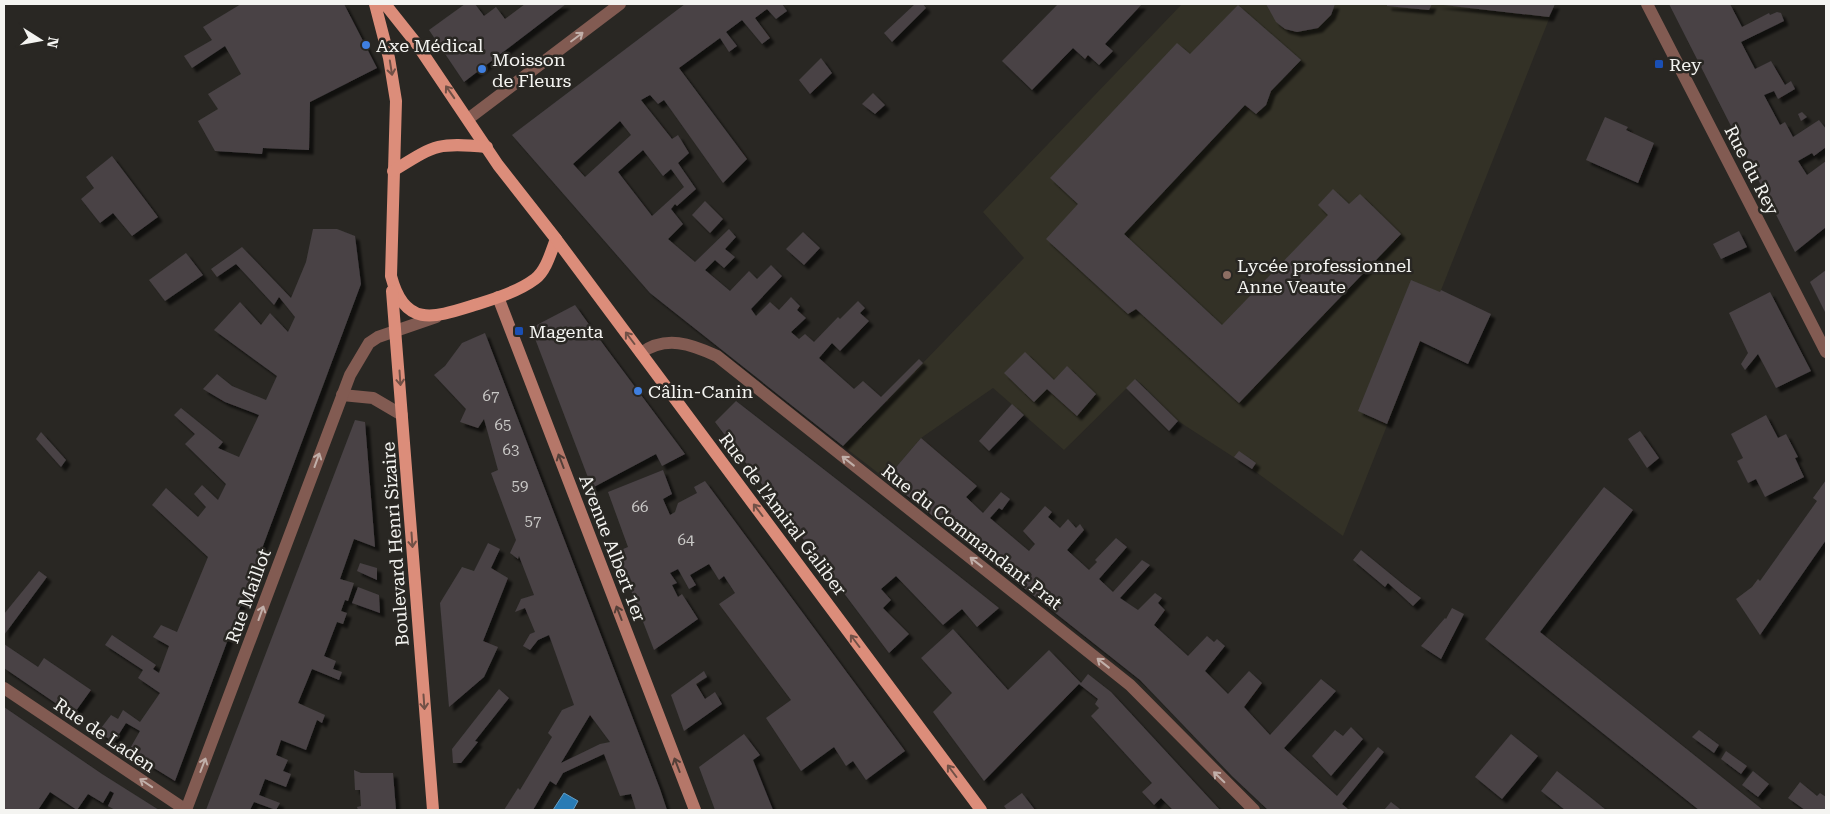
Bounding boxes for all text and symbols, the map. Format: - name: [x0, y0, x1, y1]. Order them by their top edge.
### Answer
- north arrow: [15, 15, 65, 65]
- one-way arrow: [570, 31, 583, 42]
- place label: Axe Médical: [376, 35, 484, 56]
- text: N: [44, 36, 62, 50]
- marker: Axe Médical: [360, 39, 372, 51]
- place label: Moisson de Fleurs: [492, 49, 571, 91]
- place label: Rey: [1669, 54, 1702, 75]
- marker: Rey: [1653, 58, 1665, 70]
- one-way arrow: [386, 60, 396, 76]
- marker: Moisson de Fleurs: [476, 63, 488, 75]
- one-way arrow: [445, 85, 455, 99]
- street label: Rue du Rey: [1720, 122, 1784, 219]
- place label: Lycée professionnel Anne Veaute: [1237, 255, 1412, 297]
- marker: Lycée professionnel Anne Veaute: [1221, 269, 1233, 281]
- place label: Magenta: [529, 321, 604, 342]
- marker: Magenta: [513, 325, 525, 337]
- one-way arrow: [625, 331, 635, 345]
- one-way arrow: [395, 370, 404, 386]
- place label: Câlin-Canin: [648, 381, 754, 402]
- marker: Câlin-Canin: [632, 385, 644, 397]
- house number: 67: [483, 387, 499, 405]
- house number: 65: [495, 416, 511, 434]
- street label: Rue de l'Amiral Galiber: [715, 429, 851, 599]
- street label: Boulevard Henri Sizaire: [377, 441, 413, 647]
- house number: 63: [503, 441, 519, 459]
- one-way arrow: [313, 453, 322, 468]
- one-way arrow: [556, 454, 565, 469]
- one-way arrow: [842, 456, 855, 467]
- street label: Rue du Commandant Prat: [878, 460, 1066, 614]
- street label: Avenue Albert 1er: [575, 472, 651, 624]
- house number: 59: [512, 477, 528, 495]
- house number: 66: [632, 498, 648, 516]
- one-way arrow: [753, 503, 763, 517]
- house number: 57: [525, 512, 541, 530]
- house number: 64: [678, 531, 695, 549]
- one-way arrow: [408, 532, 417, 548]
- street label: Rue Maillot: [221, 546, 275, 646]
- one-way arrow: [970, 557, 983, 568]
- one-way arrow: [257, 605, 266, 621]
- one-way arrow: [614, 606, 623, 621]
- one-way arrow: [850, 634, 860, 648]
- one-way arrow: [1097, 658, 1110, 669]
- street label: Rue de Laden: [50, 693, 160, 777]
- one-way arrow: [420, 694, 429, 710]
- one-way arrow: [199, 757, 208, 773]
- one-way arrow: [672, 758, 681, 773]
- one-way arrow: [947, 764, 957, 778]
- one-way arrow: [1213, 771, 1225, 783]
- one-way arrow: [139, 778, 153, 788]

